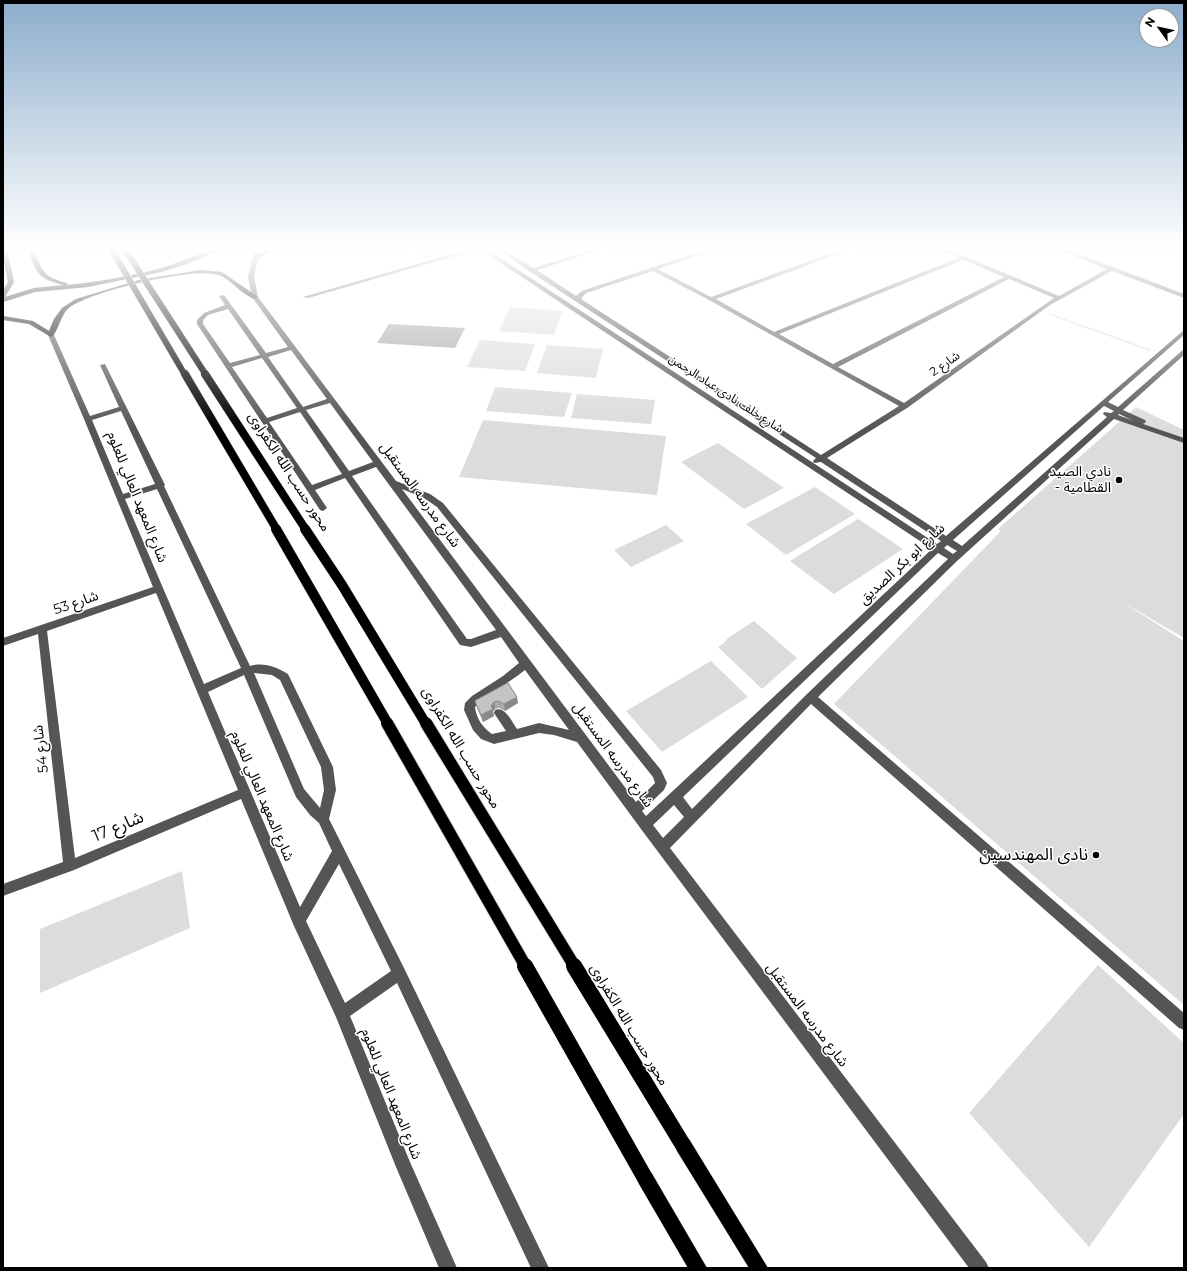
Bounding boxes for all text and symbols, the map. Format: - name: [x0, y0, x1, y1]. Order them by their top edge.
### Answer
- north arrow: [1139, 8, 1179, 48]
- text: N: [1141, 14, 1158, 30]
- street label: شارع 2: [927, 349, 963, 379]
- street label: شارع خلف نادى عباد الرحمن: [666, 352, 786, 436]
- street label: محور حسب الله الكفراوى: [244, 409, 334, 535]
- street label: شارع المعهد العالي للعلوم: [103, 429, 171, 565]
- street label: شارع مدرسه المستقبل: [376, 439, 464, 551]
- place label: نادي الصيد - القطامية: [1049, 464, 1111, 496]
- marker: نادي الصيد - القطامية: [1114, 475, 1124, 485]
- street label: شارع ابو بكر الصديق: [855, 520, 949, 608]
- street label: شارع 53: [51, 587, 101, 619]
- street label: محور حسب الله الكفراوى: [418, 684, 504, 812]
- street label: شارع مدرسه المستقبل: [569, 699, 657, 811]
- street label: شارع 54: [30, 724, 52, 774]
- street label: شارع المعهد العالي للعلوم: [227, 728, 297, 864]
- street label: شارع 17: [89, 807, 147, 847]
- place label: نادى المهندسين: [979, 845, 1088, 865]
- marker: نادى المهندسين: [1091, 850, 1101, 860]
- street label: شارع مدرسه المستقبل: [762, 960, 852, 1070]
- street label: محور حسب الله الكفراوى: [586, 961, 672, 1089]
- street label: شارع المعهد العالي للعلوم: [357, 1026, 425, 1162]

